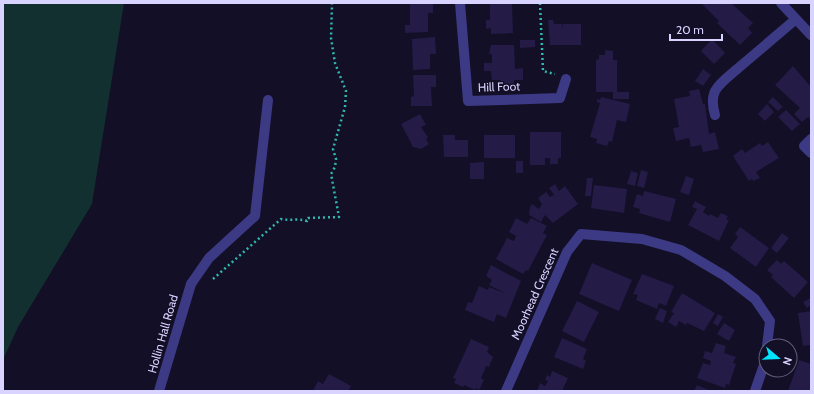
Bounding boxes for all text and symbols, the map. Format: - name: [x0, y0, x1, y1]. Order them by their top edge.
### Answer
- scale bar: [670, 16, 722, 42]
- text: 20 m: [676, 22, 704, 37]
- street label: Hill Foot: [478, 78, 520, 95]
- street label: Moorhead Crescent: [508, 246, 561, 342]
- street label: Hollin Hall Road: [144, 293, 181, 375]
- north arrow: [758, 338, 798, 378]
- text: N: [780, 355, 795, 367]

